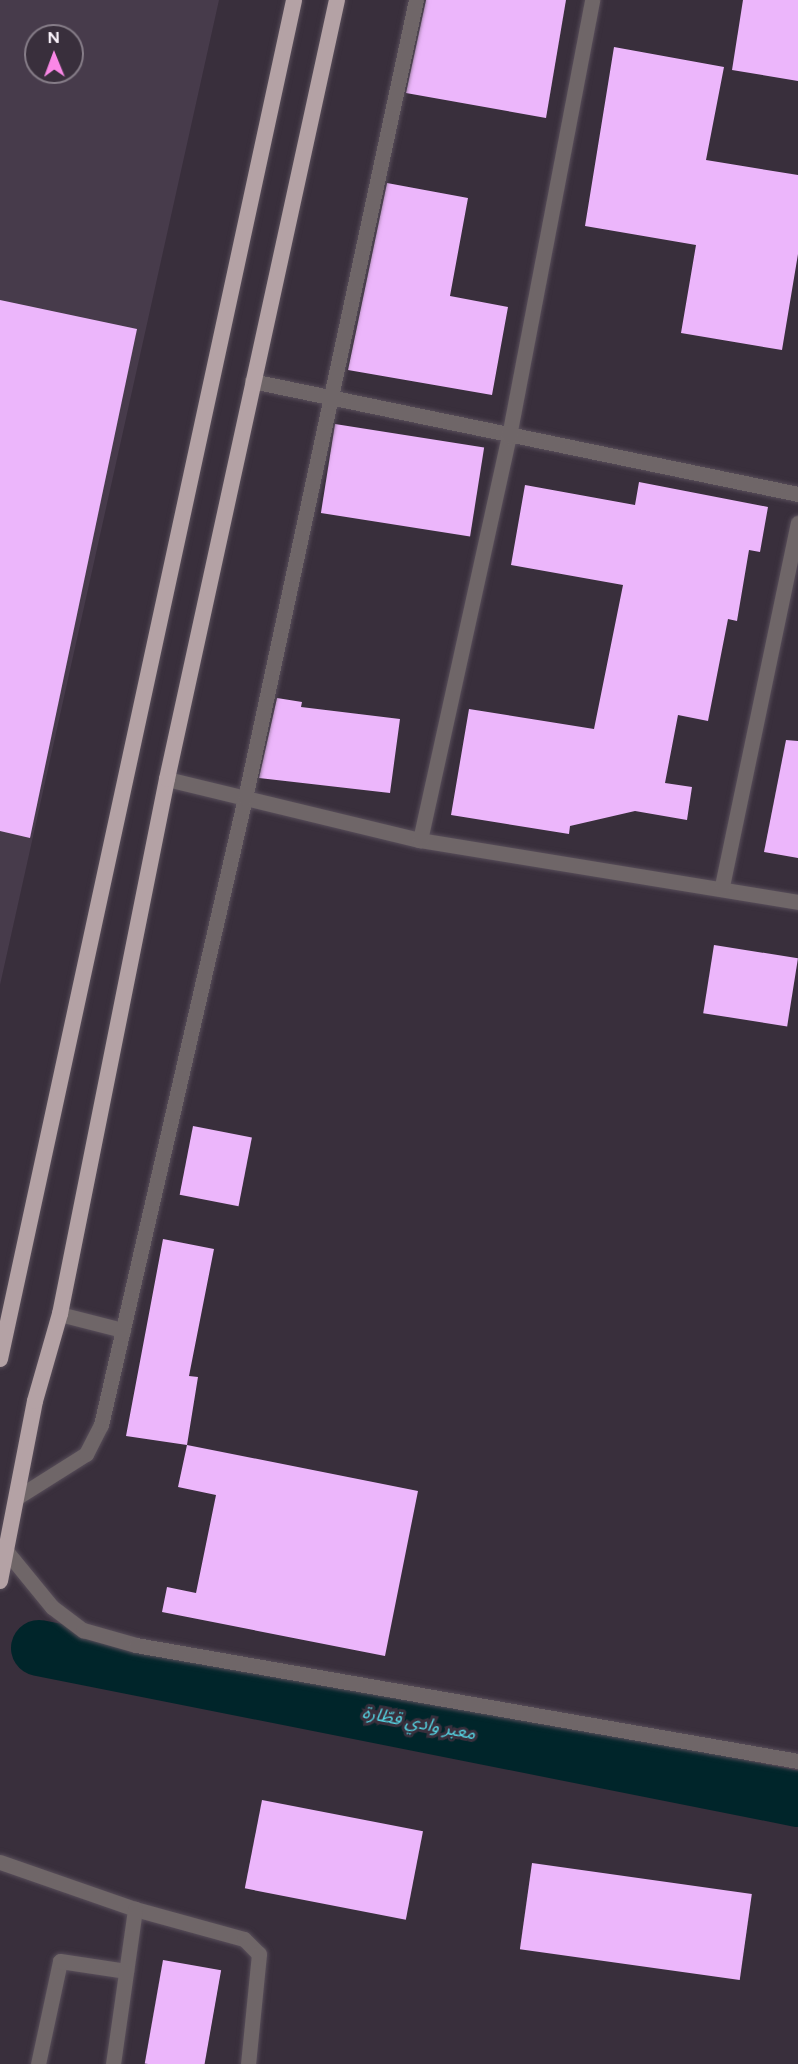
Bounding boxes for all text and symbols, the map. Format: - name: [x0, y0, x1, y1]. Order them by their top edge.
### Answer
- north arrow: [24, 24, 84, 84]
- text: N: [47, 28, 60, 47]
- water label: معبر وادي قطّارة: [361, 1701, 477, 1745]

